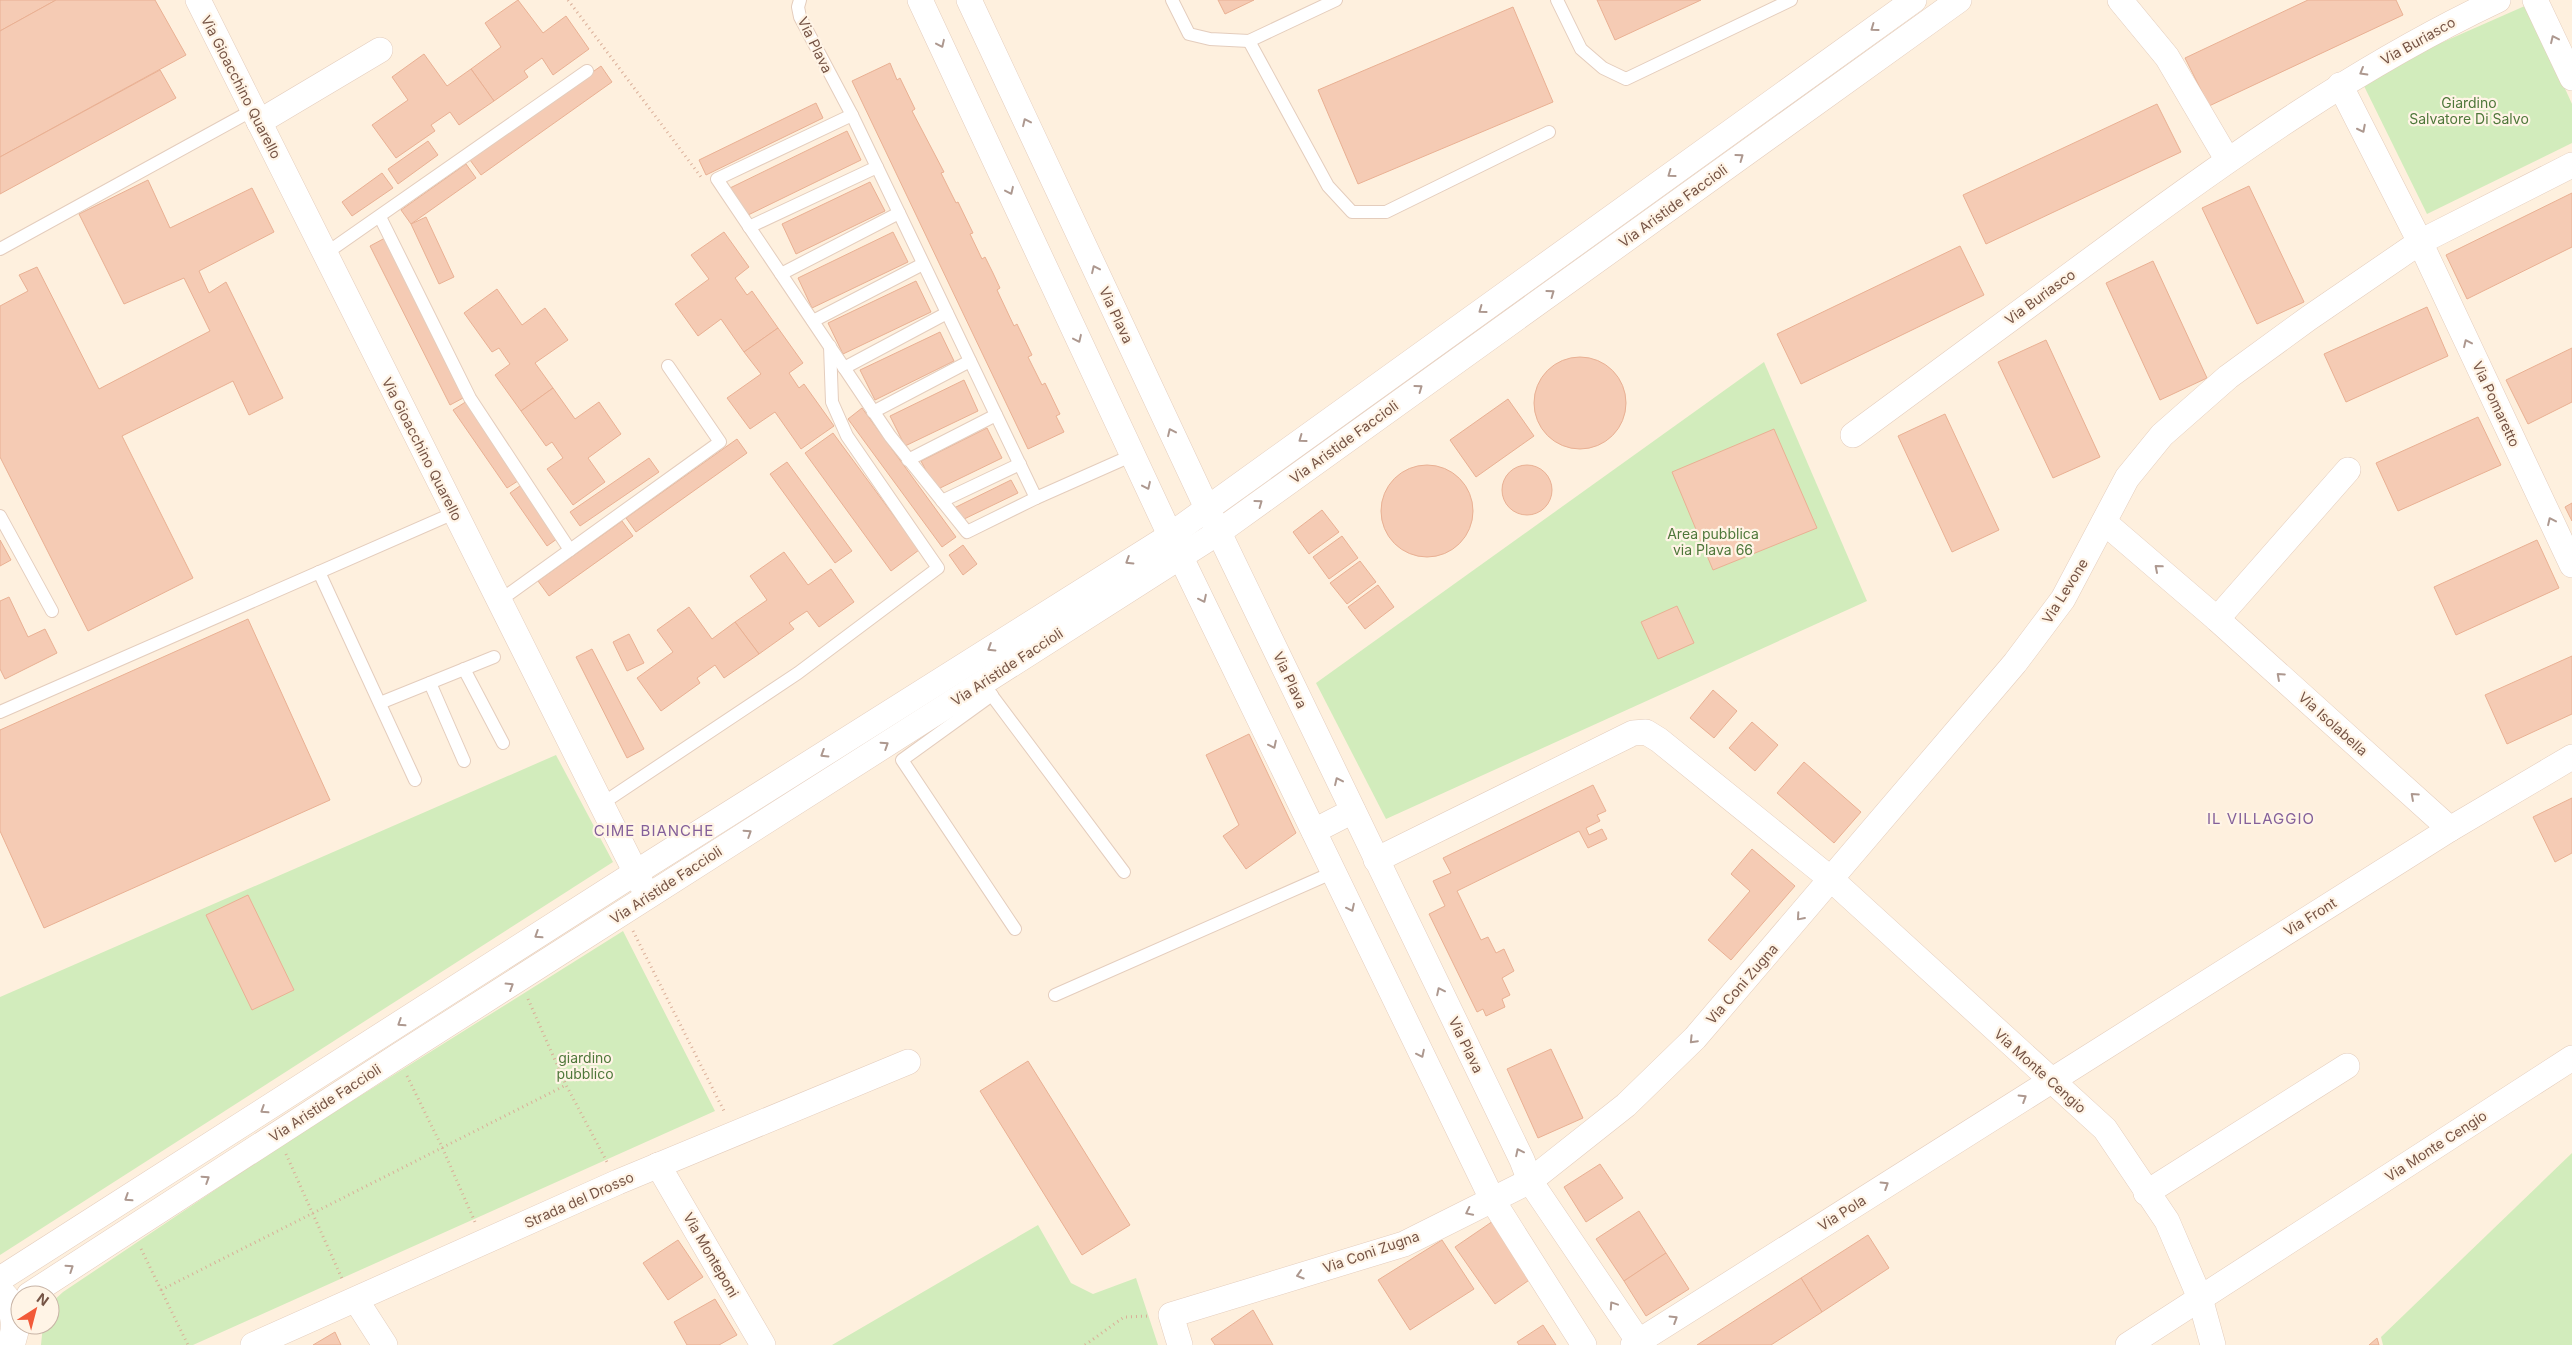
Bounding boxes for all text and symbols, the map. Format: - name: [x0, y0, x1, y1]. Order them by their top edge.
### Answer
- street label: Via Gioacchino Quarello: [198, 12, 285, 161]
- street label: Via Buriasco: [2377, 13, 2458, 68]
- street label: Via Plava: [795, 14, 836, 76]
- one-way arrow: [1871, 23, 1880, 31]
- one-way arrow: [2549, 35, 2560, 44]
- one-way arrow: [934, 39, 945, 48]
- one-way arrow: [2359, 66, 2368, 76]
- park label: Giardino Salvatore Di Salvo: [2409, 94, 2529, 127]
- one-way arrow: [1021, 118, 1032, 127]
- one-way arrow: [2356, 124, 2366, 133]
- one-way arrow: [1734, 155, 1743, 163]
- street label: Via Aristide Faccioli: [1615, 161, 1730, 251]
- one-way arrow: [1667, 168, 1677, 177]
- one-way arrow: [1003, 186, 1014, 195]
- one-way arrow: [1090, 265, 1101, 274]
- street label: Via Buriasco: [2001, 265, 2078, 328]
- street label: Via Plava: [1096, 284, 1137, 346]
- one-way arrow: [1545, 290, 1555, 299]
- one-way arrow: [1478, 304, 1488, 313]
- one-way arrow: [1072, 333, 1082, 342]
- one-way arrow: [2464, 339, 2474, 348]
- street label: Via Pomaretto: [2469, 358, 2524, 449]
- street label: Via Gioacchino Quarello: [379, 374, 466, 523]
- one-way arrow: [1413, 385, 1423, 394]
- street label: Via Aristide Faccioli: [1286, 397, 1401, 487]
- one-way arrow: [1167, 428, 1177, 437]
- one-way arrow: [1298, 433, 1308, 442]
- one-way arrow: [1141, 481, 1151, 490]
- one-way arrow: [1253, 500, 1263, 509]
- one-way arrow: [2547, 517, 2558, 526]
- park label: Area pubblica via Plava 66: [1667, 525, 1759, 558]
- one-way arrow: [1125, 555, 1134, 565]
- street label: Via Levone: [2038, 555, 2091, 626]
- one-way arrow: [2154, 565, 2163, 574]
- one-way arrow: [1196, 594, 1207, 603]
- street label: Via Aristide Faccioli: [948, 624, 1066, 709]
- one-way arrow: [988, 642, 997, 651]
- street label: Via Plava: [1270, 649, 1311, 711]
- one-way arrow: [2276, 673, 2285, 682]
- street label: Via Isolabella: [2295, 688, 2371, 759]
- one-way arrow: [1267, 740, 1277, 749]
- one-way arrow: [879, 742, 888, 752]
- one-way arrow: [821, 747, 830, 757]
- one-way arrow: [1334, 777, 1345, 786]
- one-way arrow: [2410, 793, 2419, 802]
- district label: IL VILLAGGIO: [2207, 809, 2315, 828]
- district label: CIME BIANCHE: [594, 821, 714, 840]
- one-way arrow: [742, 830, 752, 839]
- street label: Via Aristide Faccioli: [607, 842, 725, 927]
- street label: Via Front: [2280, 894, 2340, 939]
- one-way arrow: [1345, 902, 1355, 911]
- one-way arrow: [1796, 912, 1805, 921]
- one-way arrow: [535, 929, 544, 938]
- street label: Via Coni Zugna: [1702, 940, 1781, 1027]
- one-way arrow: [504, 982, 513, 992]
- one-way arrow: [1436, 987, 1446, 996]
- street label: Via Plava: [1446, 1014, 1487, 1076]
- one-way arrow: [398, 1016, 407, 1026]
- street label: Via Monte Cengio: [1991, 1025, 2090, 1116]
- one-way arrow: [1690, 1034, 1699, 1043]
- park label: giardino pubblico: [556, 1049, 614, 1082]
- one-way arrow: [1415, 1049, 1425, 1058]
- street label: Via Aristide Faccioli: [266, 1060, 384, 1145]
- one-way arrow: [2017, 1094, 2026, 1104]
- one-way arrow: [261, 1104, 270, 1113]
- street label: Via Monte Cengio: [2382, 1106, 2490, 1185]
- one-way arrow: [1514, 1148, 1525, 1157]
- street label: Strada del Drosso: [522, 1168, 636, 1231]
- one-way arrow: [201, 1176, 210, 1186]
- one-way arrow: [1880, 1182, 1889, 1191]
- one-way arrow: [124, 1191, 133, 1201]
- street label: Via Pola: [1815, 1191, 1869, 1234]
- one-way arrow: [1465, 1206, 1474, 1217]
- street label: Via Monteponi: [680, 1209, 743, 1300]
- street label: Via Coni Zugna: [1320, 1227, 1421, 1276]
- one-way arrow: [64, 1265, 74, 1274]
- one-way arrow: [1297, 1270, 1305, 1280]
- north arrow: [10, 1285, 60, 1335]
- text: N: [34, 1289, 52, 1309]
- one-way arrow: [1610, 1301, 1620, 1310]
- one-way arrow: [1669, 1315, 1678, 1325]

